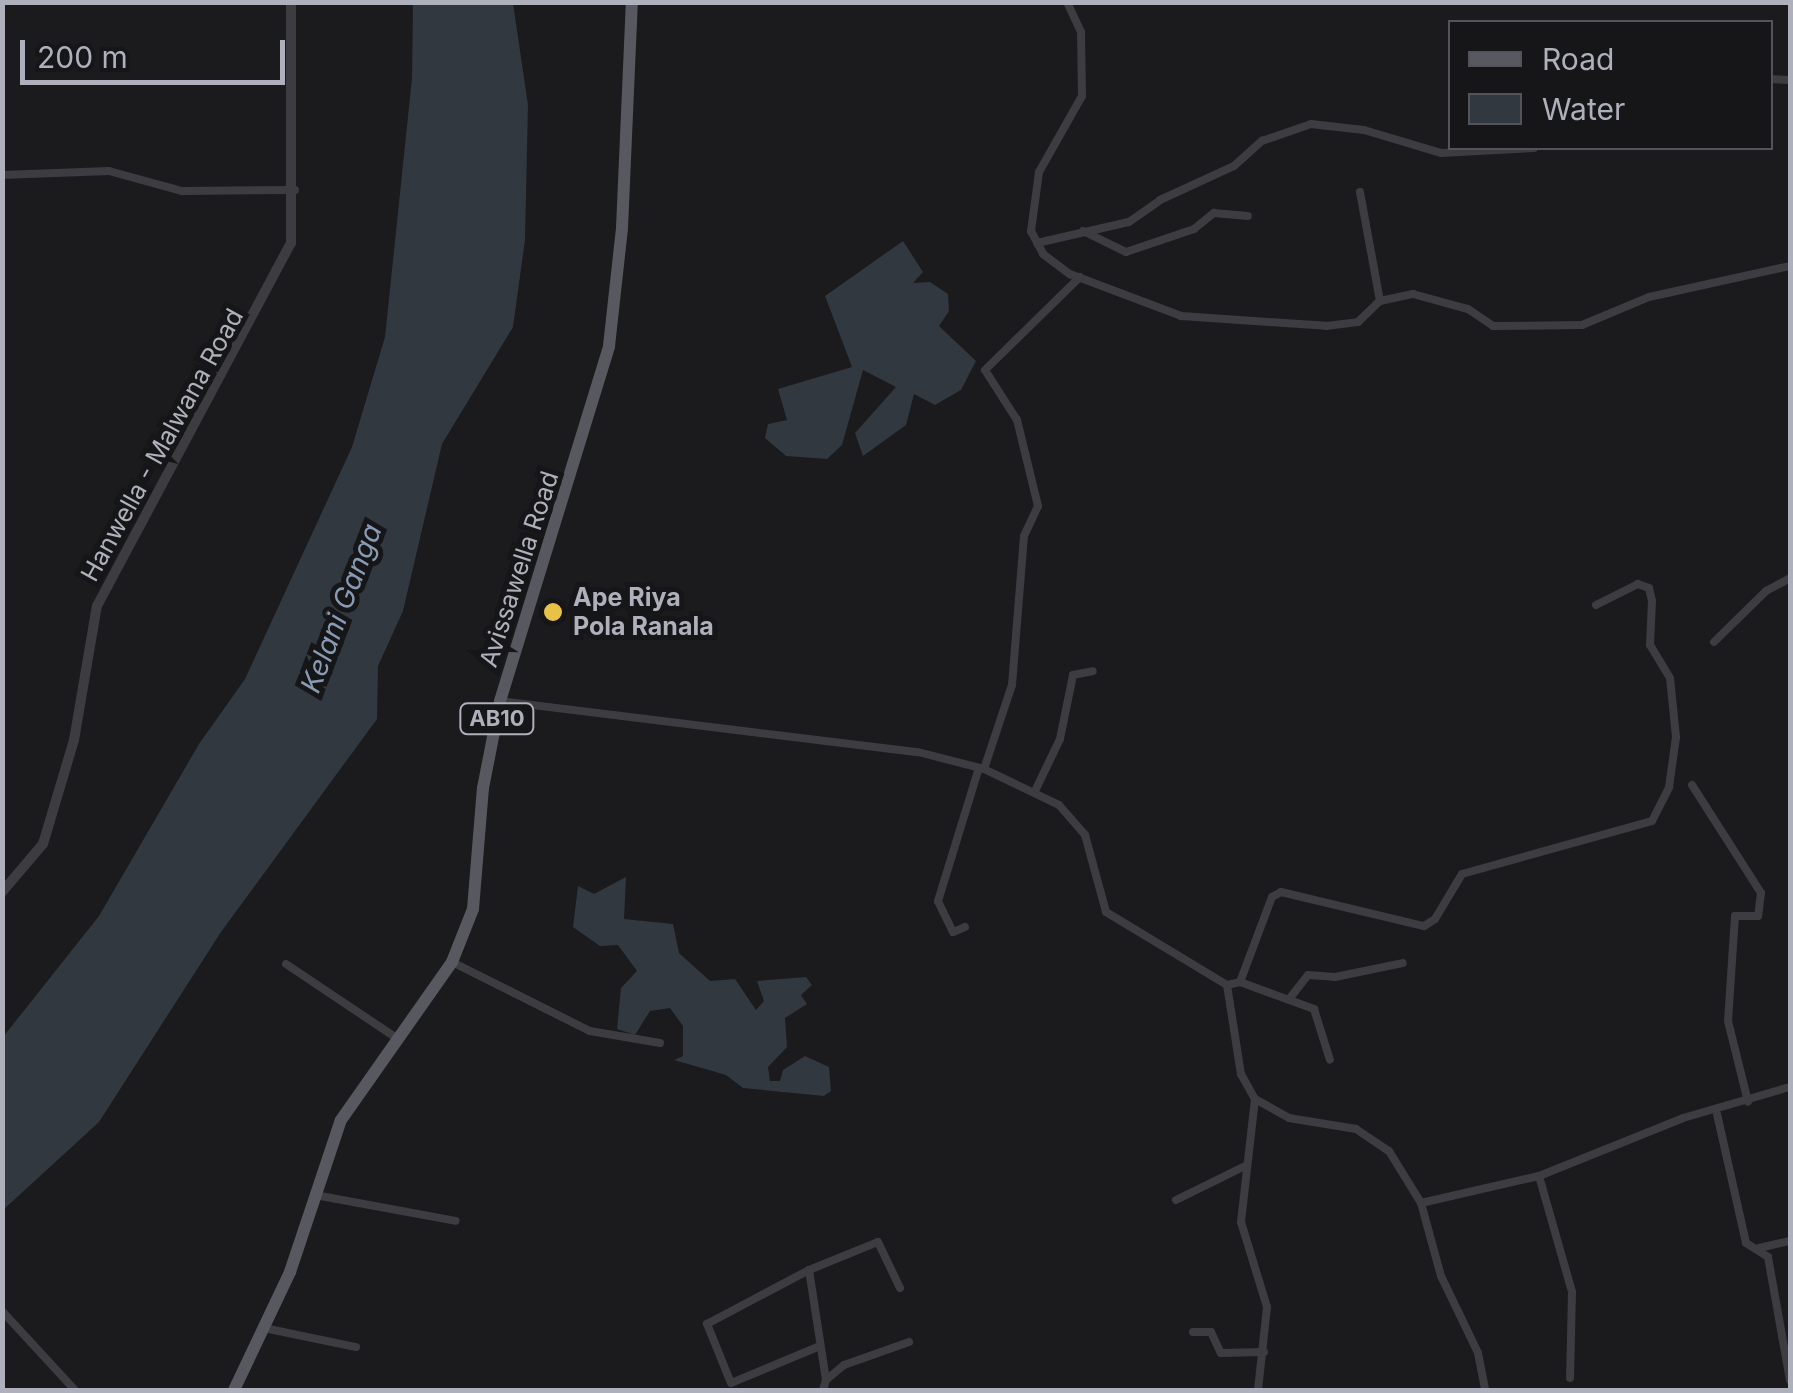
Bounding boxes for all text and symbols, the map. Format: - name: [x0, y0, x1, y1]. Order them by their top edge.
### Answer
- scale bar: [25, 20, 290, 82]
- legend: [1448, 20, 1773, 150]
- text: 200 m: [37, 39, 128, 75]
- text: Road: [1542, 41, 1614, 77]
- text: Water: [1542, 91, 1625, 127]
- street label: Hanwella - Malwana Road: [74, 303, 250, 587]
- street label: Avissawella Road: [473, 467, 565, 671]
- water label: Kelani Ganga: [293, 519, 389, 697]
- place label: Ape Riya Pola Ranala: [573, 583, 714, 642]
- marker: Ape Riya Pola Ranala: [542, 601, 564, 623]
- road number: AB10: [457, 702, 537, 736]

